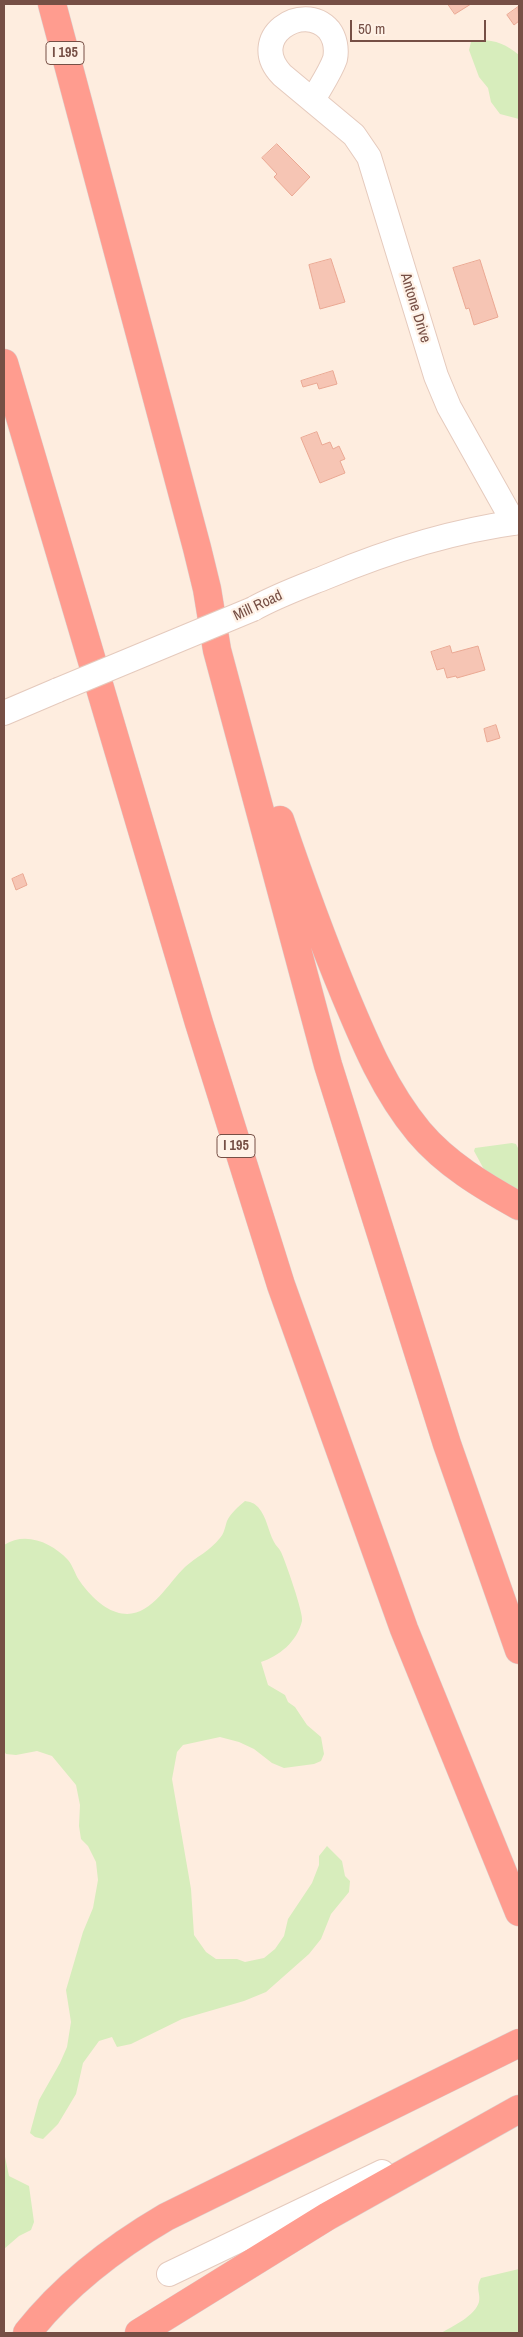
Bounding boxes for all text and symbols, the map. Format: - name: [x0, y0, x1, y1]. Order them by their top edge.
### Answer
- scale bar: [353, 10, 489, 42]
- text: 50 m: [358, 18, 385, 39]
- road number: I 195: [46, 42, 84, 64]
- street label: Antone Drive: [396, 271, 434, 345]
- street label: Mill Road: [231, 587, 285, 625]
- road number: I 195: [217, 1134, 255, 1158]

